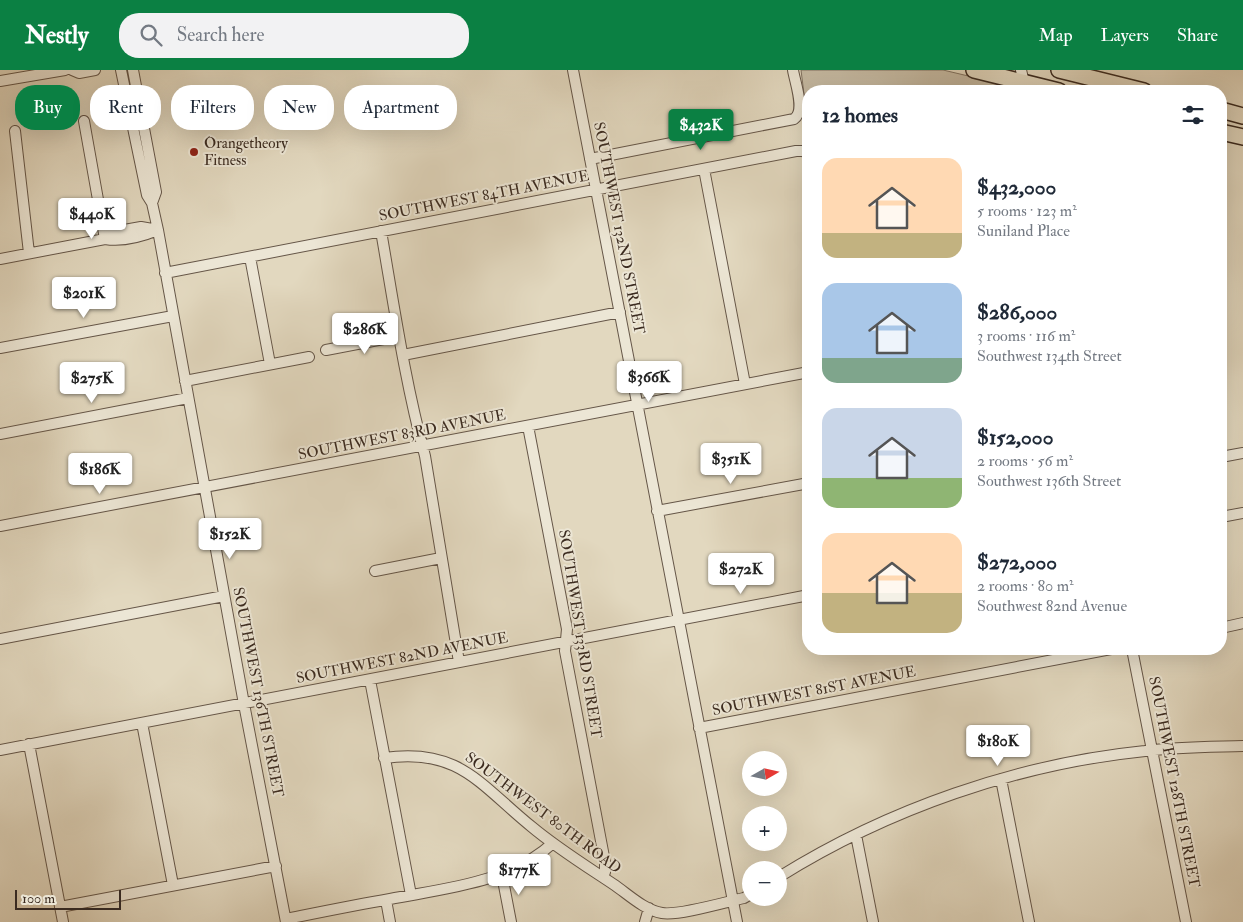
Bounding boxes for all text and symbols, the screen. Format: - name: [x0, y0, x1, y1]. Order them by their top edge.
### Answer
- search box: [119, 13, 469, 58]
- text: Nestly: [25, 20, 89, 51]
- icon: search: [137, 21, 165, 49]
- text: Search here: [177, 23, 264, 47]
- text: Map: [1039, 24, 1073, 47]
- text: Layers: [1101, 24, 1149, 47]
- text: Share: [1177, 24, 1218, 47]
- chip: Buy: [15, 85, 80, 130]
- chip: Rent: [90, 85, 161, 130]
- chip: Filters: [171, 85, 254, 130]
- chip: New: [264, 85, 334, 130]
- chip: Apartment: [344, 85, 457, 130]
- icon: filters: [1179, 101, 1207, 129]
- text: 12 homes: [822, 102, 898, 129]
- pin: $432K: [666, 108, 736, 151]
- text: $432K: [679, 115, 723, 135]
- street label: SOUTHWEST 132ND STREET: [589, 120, 649, 336]
- place label: Orangetheory Fitness: [204, 134, 288, 170]
- marker: Orangetheory Fitness: [188, 146, 200, 158]
- street label: SOUTHWEST 84TH AVENUE: [377, 166, 591, 226]
- text: $432,000: [977, 174, 1056, 201]
- icon: home: [862, 178, 922, 238]
- pin: $440K: [57, 198, 127, 240]
- text: 5 rooms · 123 m²: [977, 201, 1077, 221]
- text: $440K: [69, 204, 115, 224]
- text: Suniland Place: [977, 221, 1070, 241]
- pin: $201K: [49, 276, 119, 319]
- text: $201K: [63, 283, 105, 303]
- text: $286,000: [977, 299, 1057, 326]
- icon: home: [862, 303, 922, 363]
- pin: $286K: [330, 312, 400, 355]
- text: $286K: [343, 319, 387, 339]
- text: 3 rooms · 116 m²: [977, 326, 1075, 346]
- text: Southwest 134th Street: [977, 346, 1122, 366]
- pin: $366K: [614, 360, 684, 403]
- pin: $275K: [57, 362, 127, 404]
- text: $366K: [628, 367, 670, 387]
- text: $275K: [71, 368, 113, 388]
- street label: SOUTHWEST 83RD AVENUE: [297, 406, 507, 464]
- text: $152,000: [977, 424, 1053, 451]
- icon: home: [862, 428, 922, 488]
- pin: $351K: [696, 442, 766, 485]
- text: $351K: [711, 449, 751, 469]
- text: 2 rooms · 56 m²: [977, 451, 1073, 471]
- pin: $186K: [65, 452, 135, 495]
- text: $186K: [79, 459, 121, 479]
- text: Southwest 136th Street: [977, 471, 1121, 491]
- pin: $152K: [195, 518, 265, 560]
- text: $152K: [210, 524, 250, 544]
- street label: SOUTHWEST 133RD STREET: [554, 528, 606, 740]
- text: $272,000: [977, 549, 1057, 576]
- pin: $272K: [706, 552, 776, 595]
- icon: home: [862, 553, 922, 613]
- text: $272K: [719, 559, 763, 579]
- text: 2 rooms · 80 m²: [977, 576, 1074, 596]
- street label: SOUTHWEST 136TH STREET: [228, 585, 288, 799]
- text: Southwest 82nd Avenue: [977, 596, 1127, 616]
- street label: SOUTHWEST 82ND AVENUE: [294, 628, 510, 688]
- street label: SOUTHWEST 81ST AVENUE: [711, 662, 918, 720]
- street label: SOUTHWEST 128TH STREET: [1144, 675, 1204, 889]
- pin: $180K: [963, 724, 1033, 767]
- text: $180K: [977, 731, 1019, 751]
- street label: SOUTHWEST 80TH ROAD: [461, 748, 625, 878]
- north arrow: [742, 751, 788, 796]
- map controls: [742, 751, 787, 906]
- button: +: [742, 806, 787, 851]
- pin: $177K: [484, 854, 554, 896]
- text: $177K: [499, 860, 539, 880]
- button: −: [742, 861, 787, 906]
- scale bar: [15, 887, 121, 910]
- text: 100 m: [22, 890, 55, 907]

